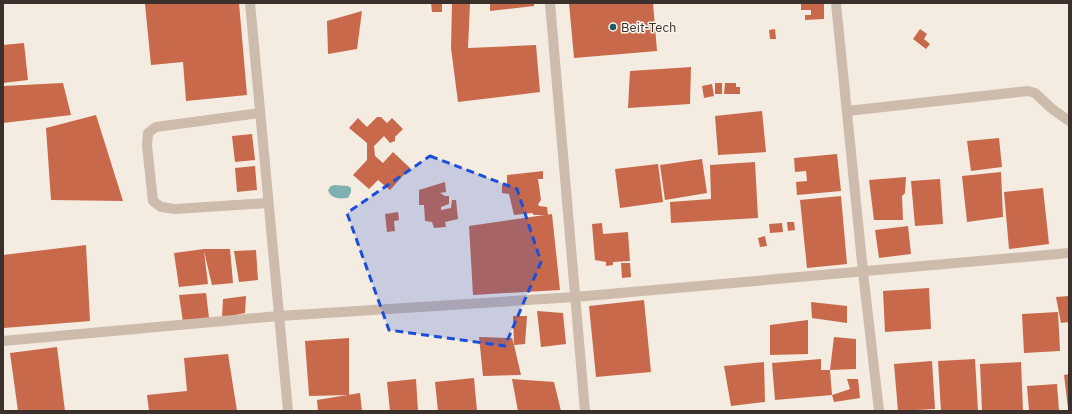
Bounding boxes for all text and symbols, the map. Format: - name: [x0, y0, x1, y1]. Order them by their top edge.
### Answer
- place label: Beit-Tech: [621, 19, 676, 36]
- marker: Beit-Tech: [608, 22, 618, 32]

